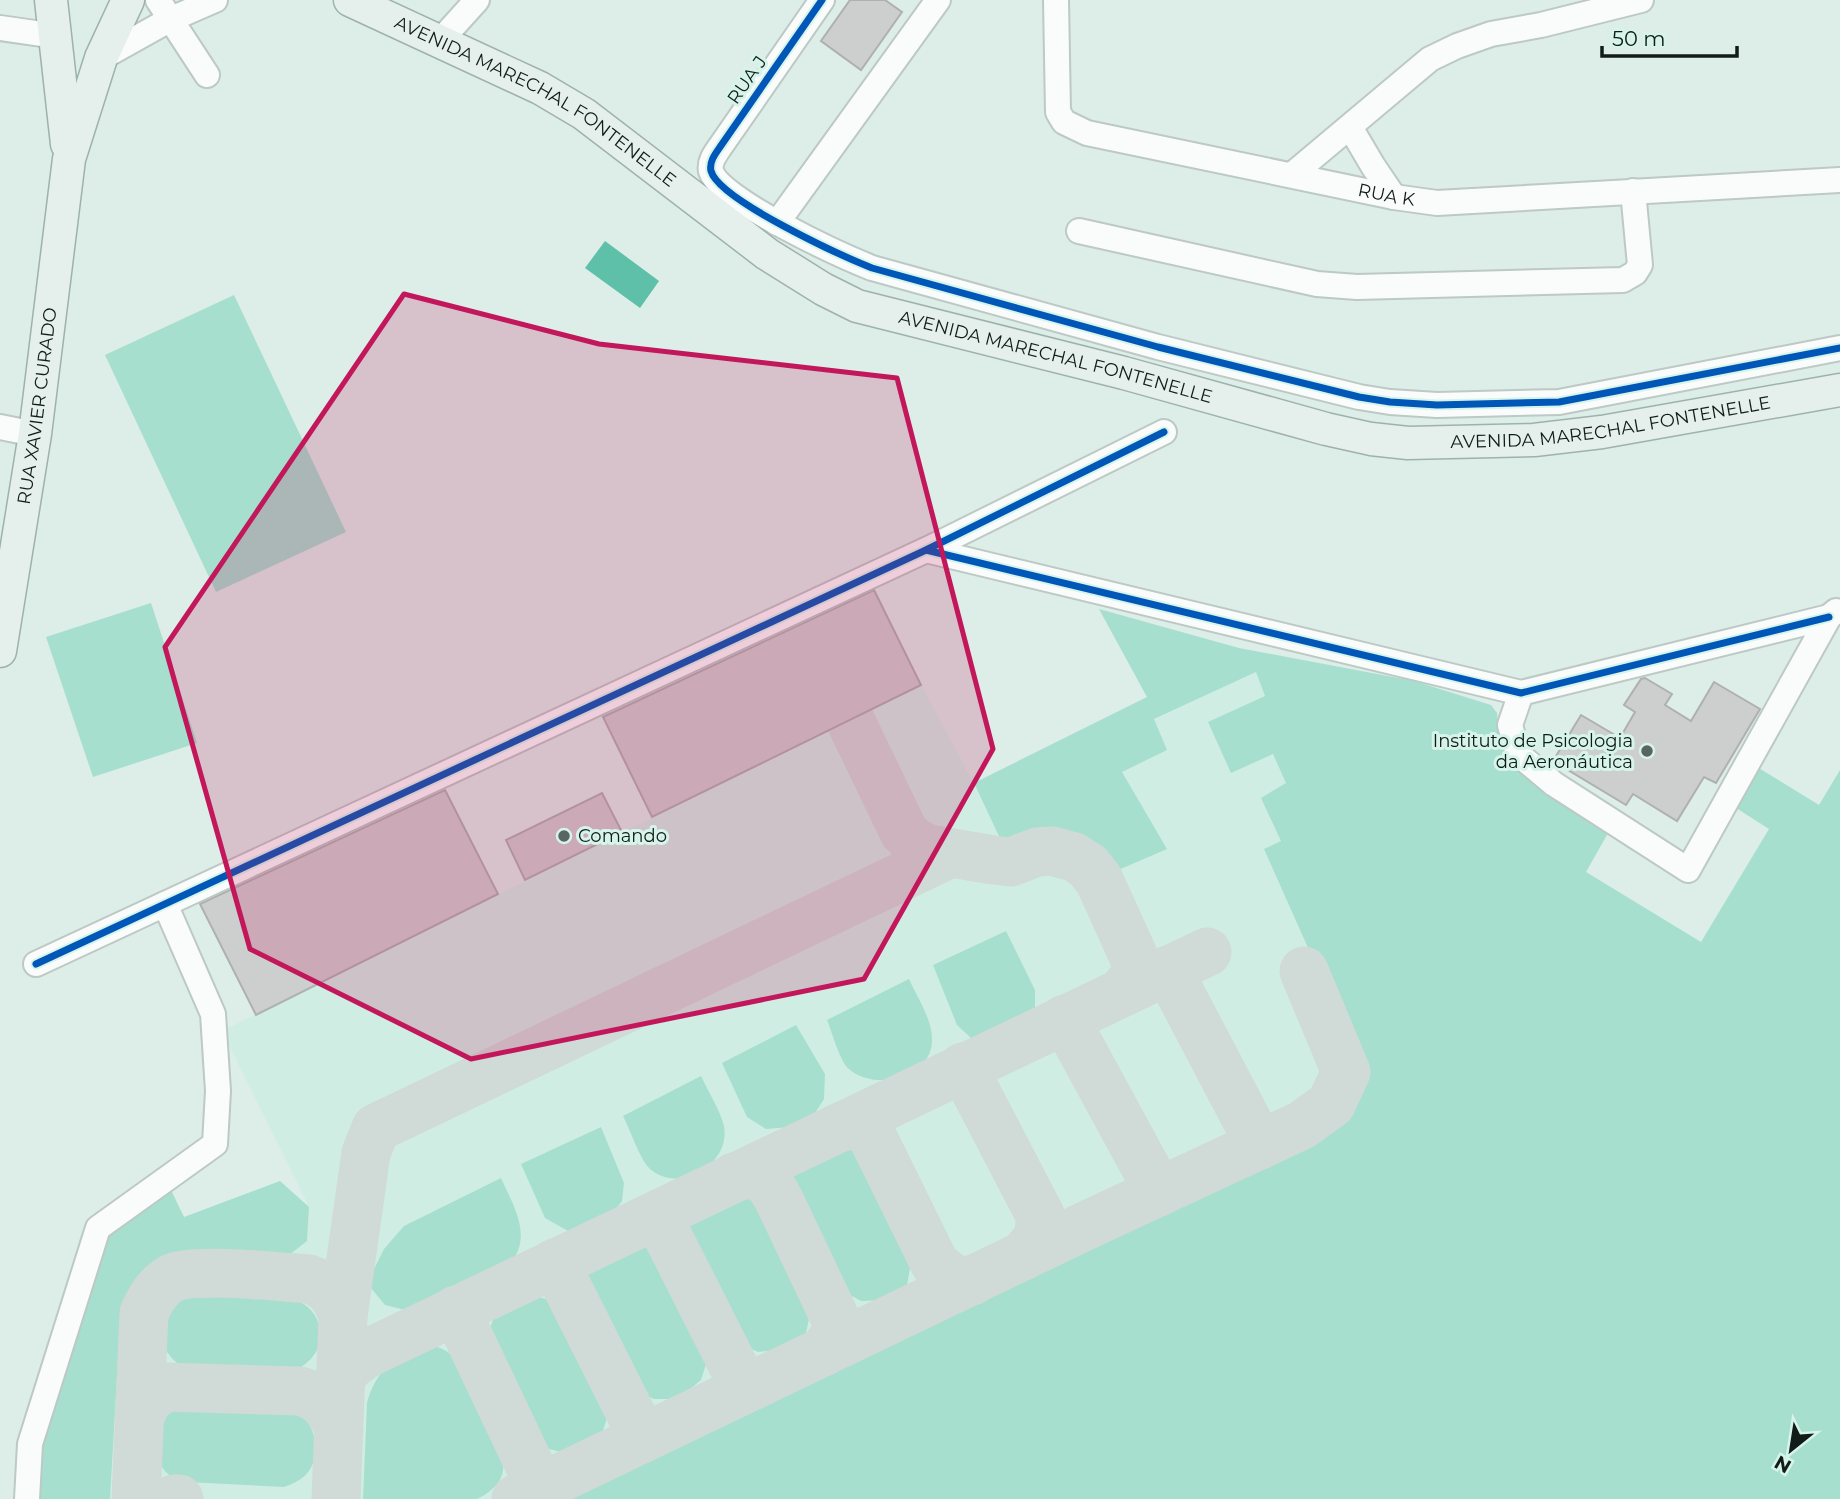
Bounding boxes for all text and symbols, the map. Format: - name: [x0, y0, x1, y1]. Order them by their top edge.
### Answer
- street label: AVENIDA MARECHAL FONTENELLE: [391, 11, 680, 191]
- scale bar: [1602, 14, 1737, 58]
- text: 50 m: [1612, 26, 1666, 51]
- street label: RUA J: [723, 52, 771, 108]
- street label: RUA K: [1356, 179, 1416, 211]
- street label: RUA XAVIER CURADO: [13, 306, 62, 506]
- street label: AVENIDA MARECHAL FONTENELLE: [896, 306, 1215, 408]
- street label: AVENIDA MARECHAL FONTENELLE: [1450, 391, 1772, 453]
- place label: Instituto de Psicologia da Aeronáutica: [1433, 730, 1633, 773]
- marker: Instituto de Psicologia da Aeronáutica: [1639, 743, 1655, 759]
- place label: Comando: [578, 825, 667, 847]
- marker: Comando: [556, 828, 572, 844]
- north arrow: [1756, 1415, 1826, 1485]
- text: N: [1770, 1450, 1795, 1478]

